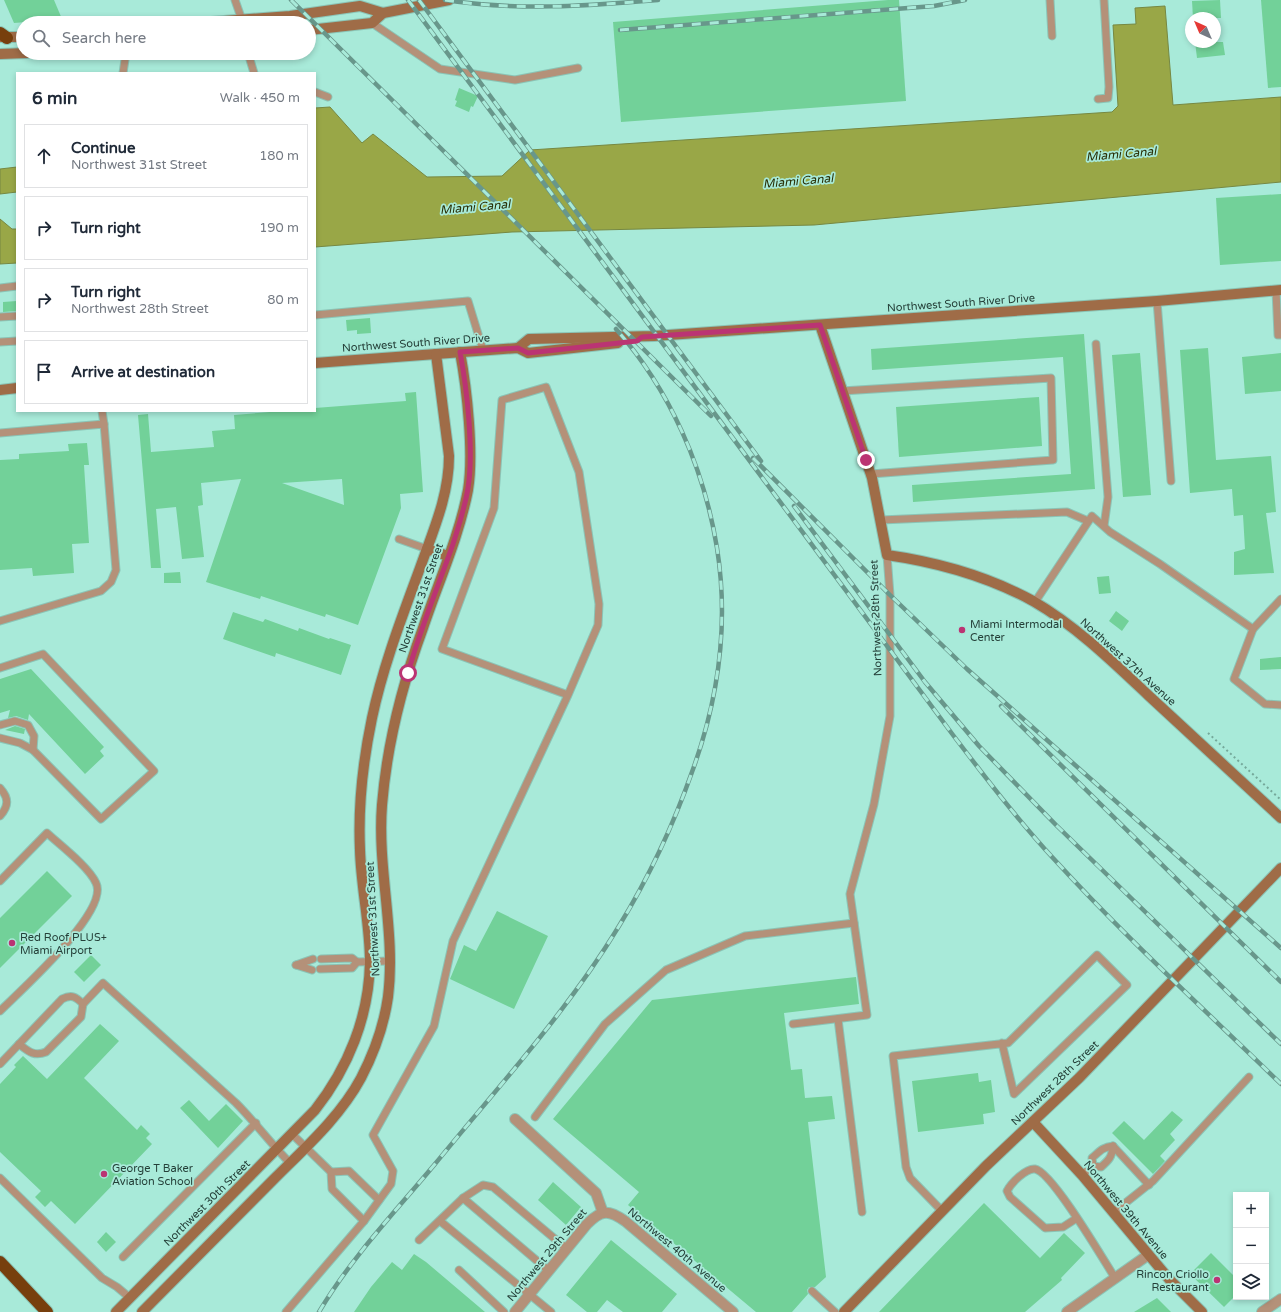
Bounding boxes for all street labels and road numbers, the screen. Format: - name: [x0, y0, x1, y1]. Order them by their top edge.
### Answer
- street label: Northwest South River Drive: [887, 291, 1035, 315]
- street label: Northwest South River Drive: [342, 331, 490, 355]
- street label: Northwest 31st Street: [396, 541, 446, 655]
- street label: Northwest 28th Street: [867, 560, 885, 676]
- street label: Northwest 37th Avenue: [1077, 616, 1179, 708]
- street label: Northwest 31st Street: [363, 861, 383, 977]
- street label: Northwest 28th Street: [1009, 1038, 1101, 1128]
- street label: Northwest 30th Street: [161, 1157, 253, 1249]
- street label: Northwest 39th Avenue: [1081, 1158, 1171, 1262]
- street label: Northwest 40th Avenue: [625, 1205, 729, 1295]
- street label: Northwest 29th Street: [505, 1206, 589, 1304]

